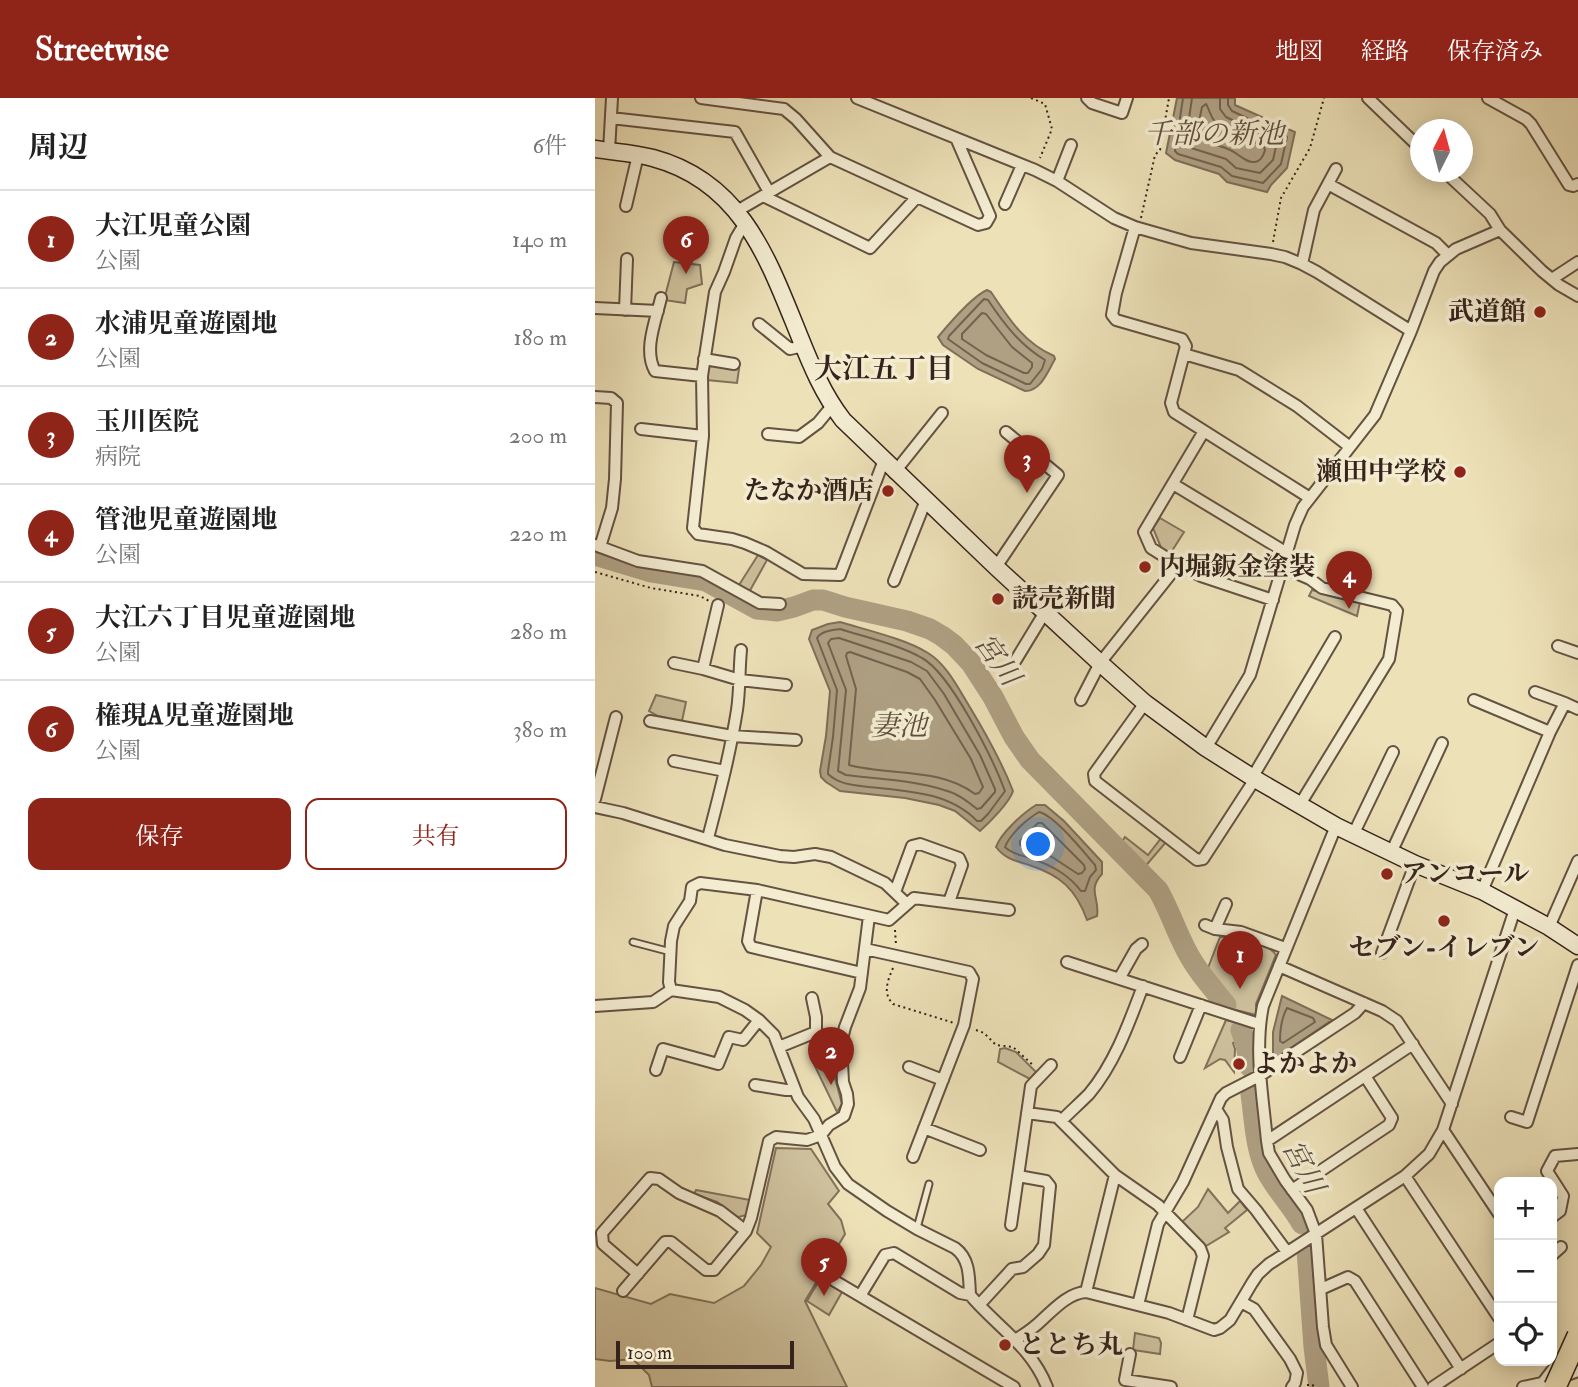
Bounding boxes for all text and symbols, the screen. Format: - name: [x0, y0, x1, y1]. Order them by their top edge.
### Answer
- text: Streetwise: [35, 29, 169, 70]
- text: 地図: [1275, 36, 1323, 67]
- text: 経路: [1361, 36, 1409, 67]
- text: 保存済み: [1447, 36, 1543, 67]
- water label: 千部の新池: [1144, 117, 1287, 152]
- north arrow: [1410, 119, 1473, 182]
- text: 周辺: [28, 129, 88, 166]
- text: 6件: [532, 131, 567, 160]
- text: 大江児童公園: [95, 210, 251, 242]
- pin: 6: [663, 216, 709, 274]
- text: 1: [47, 225, 55, 254]
- text: 140 m: [512, 225, 567, 254]
- text: 公園: [95, 246, 141, 275]
- place label: 武道館: [1448, 296, 1526, 328]
- marker: 武道館: [1532, 304, 1548, 320]
- text: 水浦児童遊園地: [95, 308, 277, 340]
- text: 2: [45, 323, 57, 352]
- text: 180 m: [514, 323, 567, 352]
- text: 公園: [95, 344, 141, 373]
- district label: 大江五丁目: [814, 352, 954, 387]
- text: 玉川医院: [95, 406, 199, 438]
- text: 3: [47, 421, 55, 450]
- text: 200 m: [509, 421, 567, 450]
- pin: 3: [1004, 435, 1050, 493]
- text: 病院: [95, 442, 141, 471]
- place label: 瀬田中学校: [1316, 456, 1446, 488]
- marker: 瀬田中学校: [1452, 464, 1468, 480]
- place label: たなか酒店: [744, 475, 874, 507]
- marker: たなか酒店: [880, 483, 896, 499]
- text: 管池児童遊園地: [95, 504, 277, 536]
- text: 4: [45, 519, 57, 548]
- text: 220 m: [509, 519, 567, 548]
- text: 公園: [95, 540, 141, 569]
- place label: 内堀鈑金塗装: [1159, 551, 1315, 583]
- pin: 4: [1326, 551, 1372, 609]
- marker: 内堀鈑金塗装: [1137, 559, 1153, 575]
- place label: 読売新聞: [1012, 583, 1116, 615]
- marker: 読売新聞: [990, 591, 1006, 607]
- text: 大江六丁目児童遊園地: [95, 602, 355, 634]
- text: 5: [46, 617, 56, 646]
- text: 280 m: [510, 617, 567, 646]
- water label: 宮川: [966, 627, 1029, 695]
- text: 公園: [95, 638, 141, 667]
- text: 権現A児童遊園地: [95, 700, 294, 732]
- water label: 妻池: [871, 709, 930, 744]
- text: 6: [45, 715, 57, 744]
- text: 380 m: [513, 715, 567, 744]
- text: 公園: [95, 736, 141, 765]
- button: 保存: [28, 798, 291, 870]
- button: 共有: [305, 798, 567, 870]
- your location: [1021, 827, 1055, 861]
- place label: アンコール: [1401, 858, 1529, 890]
- marker: アンコール: [1379, 866, 1395, 882]
- marker: セブン-イレブン: [1436, 913, 1452, 929]
- pin: 1: [1217, 931, 1263, 989]
- place label: セブン-イレブン: [1349, 932, 1539, 964]
- pin: 2: [808, 1027, 854, 1085]
- place label: よかよか: [1253, 1048, 1357, 1080]
- marker: よかよか: [1231, 1056, 1247, 1072]
- water label: 宮川: [1274, 1134, 1333, 1203]
- map controls: [1494, 1177, 1557, 1366]
- button: +: [1494, 1177, 1557, 1240]
- pin: 5: [801, 1238, 847, 1296]
- button: −: [1494, 1240, 1557, 1303]
- button: locate: [1494, 1303, 1557, 1366]
- place label: ととち丸: [1019, 1329, 1123, 1361]
- marker: ととち丸: [997, 1337, 1013, 1353]
- scale bar: [616, 1338, 795, 1370]
- text: 100 m: [627, 1341, 672, 1365]

